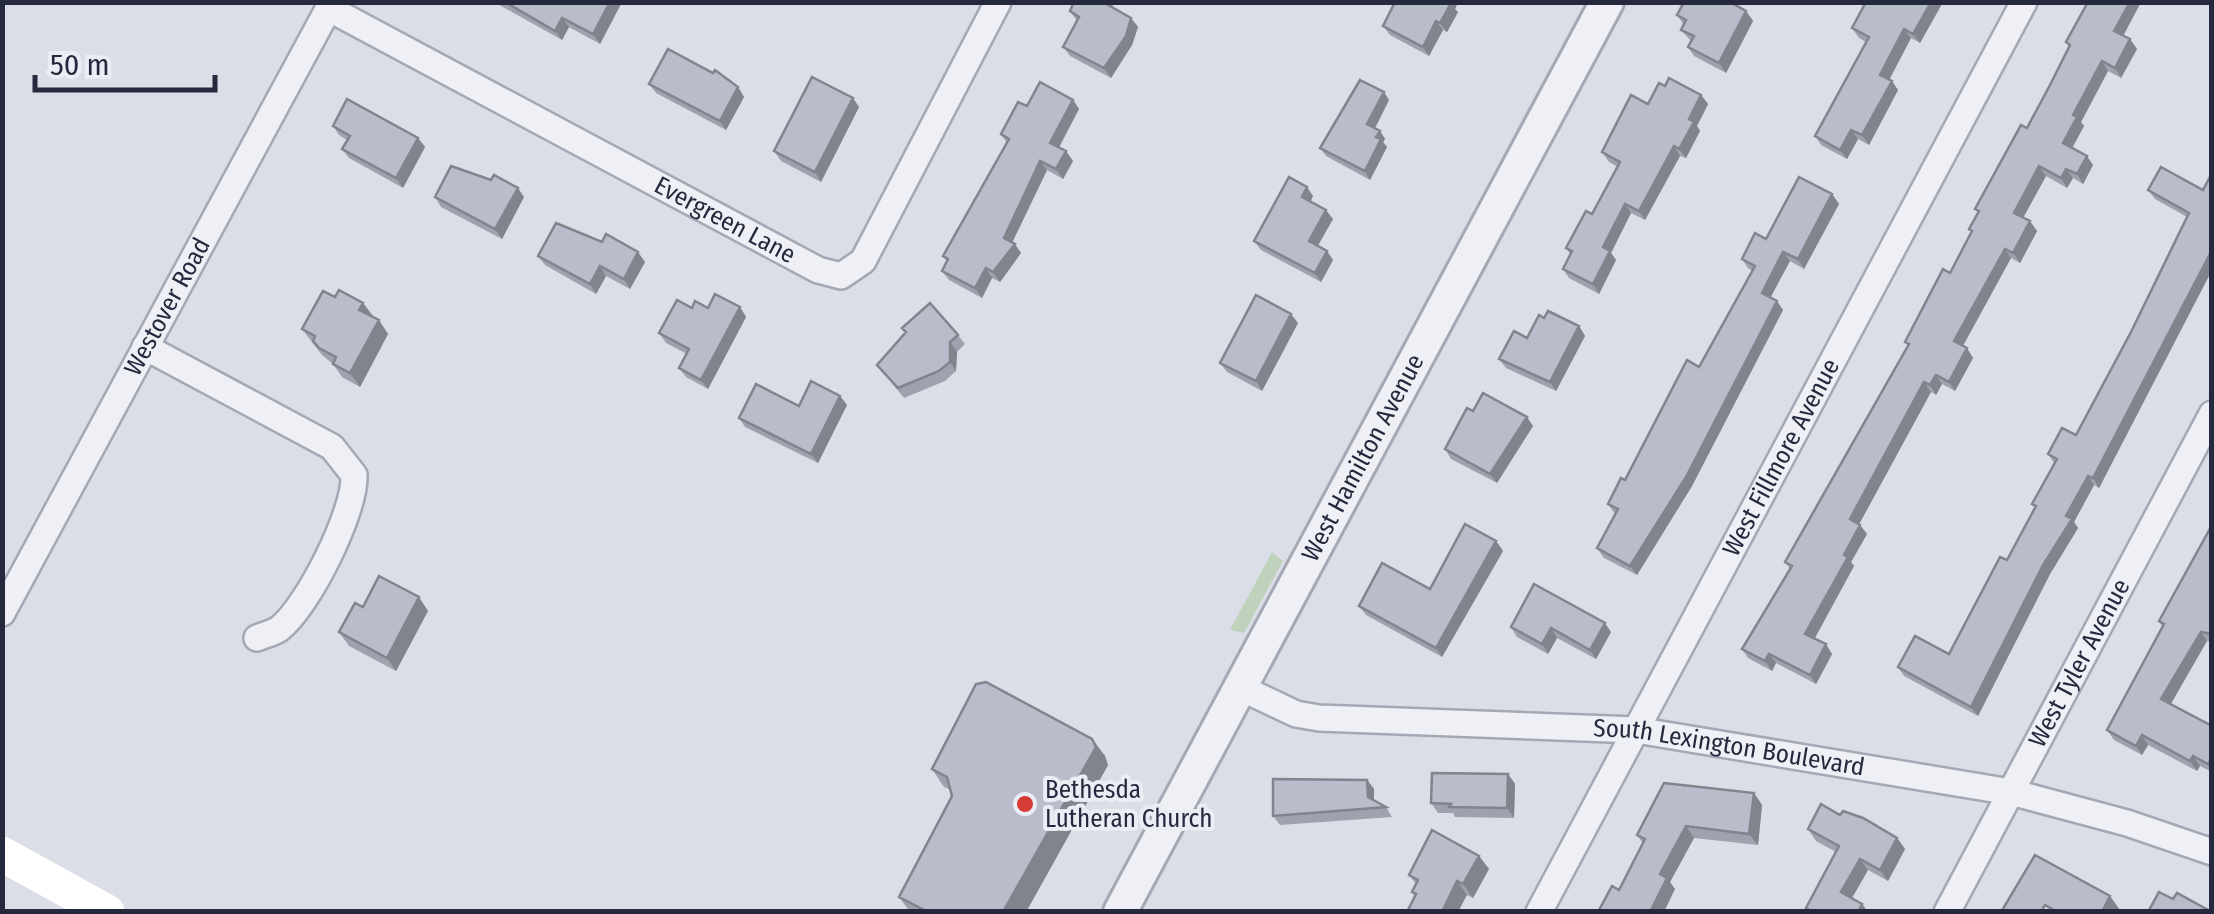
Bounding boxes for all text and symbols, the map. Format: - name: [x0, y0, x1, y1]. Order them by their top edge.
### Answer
- scale bar: [35, 30, 215, 92]
- text: 50 m: [50, 47, 110, 83]
- street label: Evergreen Lane: [649, 170, 800, 270]
- street label: Westover Road: [118, 233, 217, 381]
- street label: West Hamilton Avenue: [1295, 349, 1431, 567]
- street label: West Fillmore Avenue: [1716, 354, 1846, 561]
- street label: West Tyler Avenue: [2023, 574, 2136, 752]
- street label: South Lexington Boulevard: [1593, 713, 1867, 783]
- place label: Bethesda Lutheran Church: [1045, 775, 1212, 834]
- marker: Bethesda Lutheran Church: [1014, 793, 1036, 815]

